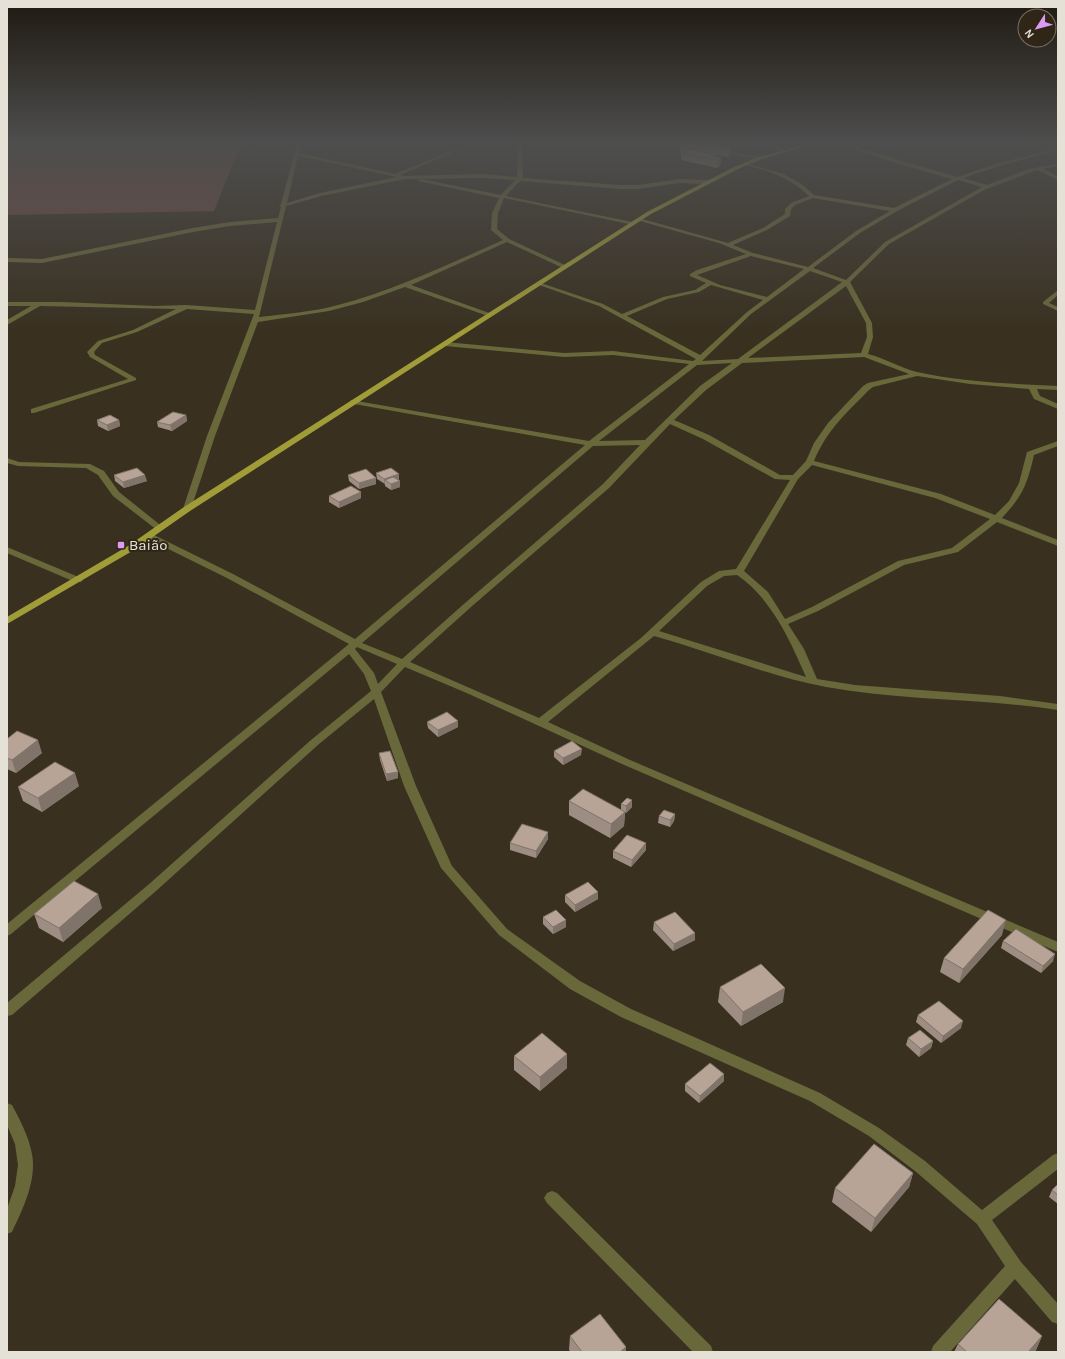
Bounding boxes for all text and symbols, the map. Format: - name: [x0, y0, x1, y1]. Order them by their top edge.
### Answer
- north arrow: [1017, 8, 1057, 48]
- text: N: [1022, 27, 1037, 41]
- place label: Baião: [129, 536, 168, 554]
- marker: Baião: [116, 540, 126, 550]

